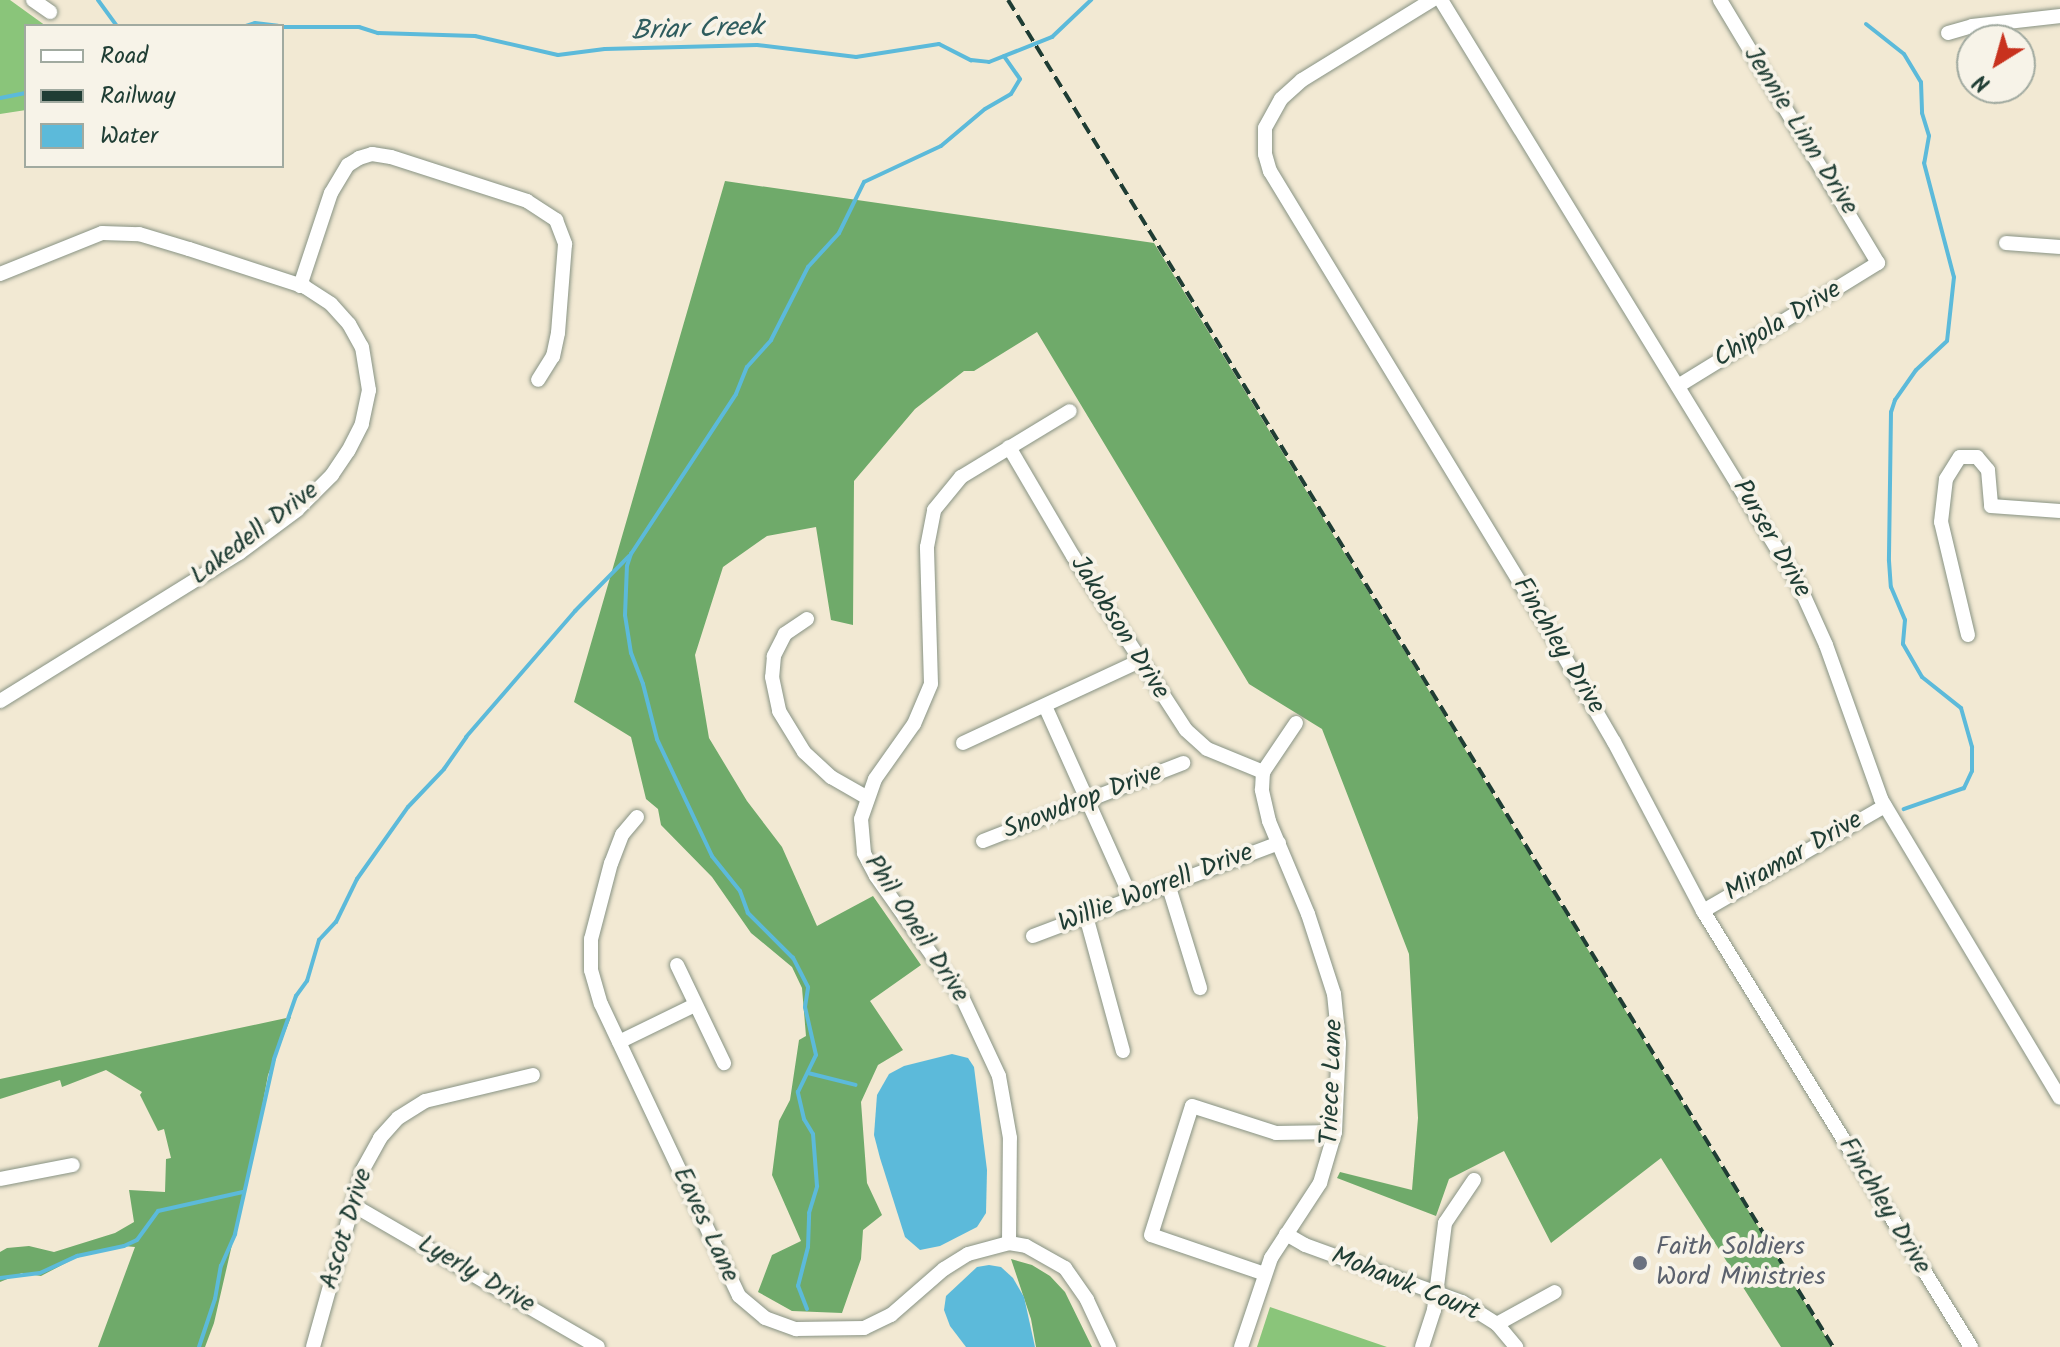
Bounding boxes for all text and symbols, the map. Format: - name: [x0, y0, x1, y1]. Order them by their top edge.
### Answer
- water label: Briar Creek: [631, 11, 763, 49]
- legend: [24, 24, 284, 168]
- north arrow: [1956, 24, 2036, 104]
- text: Road: [100, 37, 148, 76]
- street label: Jennie Linn Drive: [1736, 41, 1864, 221]
- text: N: [1966, 64, 1999, 100]
- text: Railway: [100, 77, 176, 116]
- text: Water: [100, 117, 158, 156]
- street label: Chipola Drive: [1709, 275, 1847, 375]
- street label: Purser Drive: [1725, 474, 1817, 604]
- street label: Lakedell Drive: [185, 476, 325, 592]
- street label: Jakobson Drive: [1062, 550, 1176, 706]
- street label: Finchley Drive: [1505, 572, 1611, 720]
- street label: Snowdrop Drive: [999, 757, 1167, 847]
- street label: Miramar Drive: [1720, 805, 1868, 909]
- street label: Willie Worrell Drive: [1054, 838, 1258, 940]
- street label: Phil Oneil Drive: [857, 849, 975, 1009]
- street label: Triece Lane: [1315, 1018, 1351, 1146]
- street label: Finchley Drive: [1831, 1132, 1937, 1280]
- street label: Eaves Lane: [665, 1162, 745, 1288]
- street label: Ascot Drive: [314, 1165, 380, 1293]
- street label: Lyerly Drive: [412, 1229, 540, 1321]
- place label: Faith Soldiers Word Ministries: [1656, 1232, 1826, 1294]
- street label: Mohawk Court: [1326, 1241, 1484, 1329]
- marker: Faith Soldiers Word Ministries: [1631, 1254, 1649, 1272]

